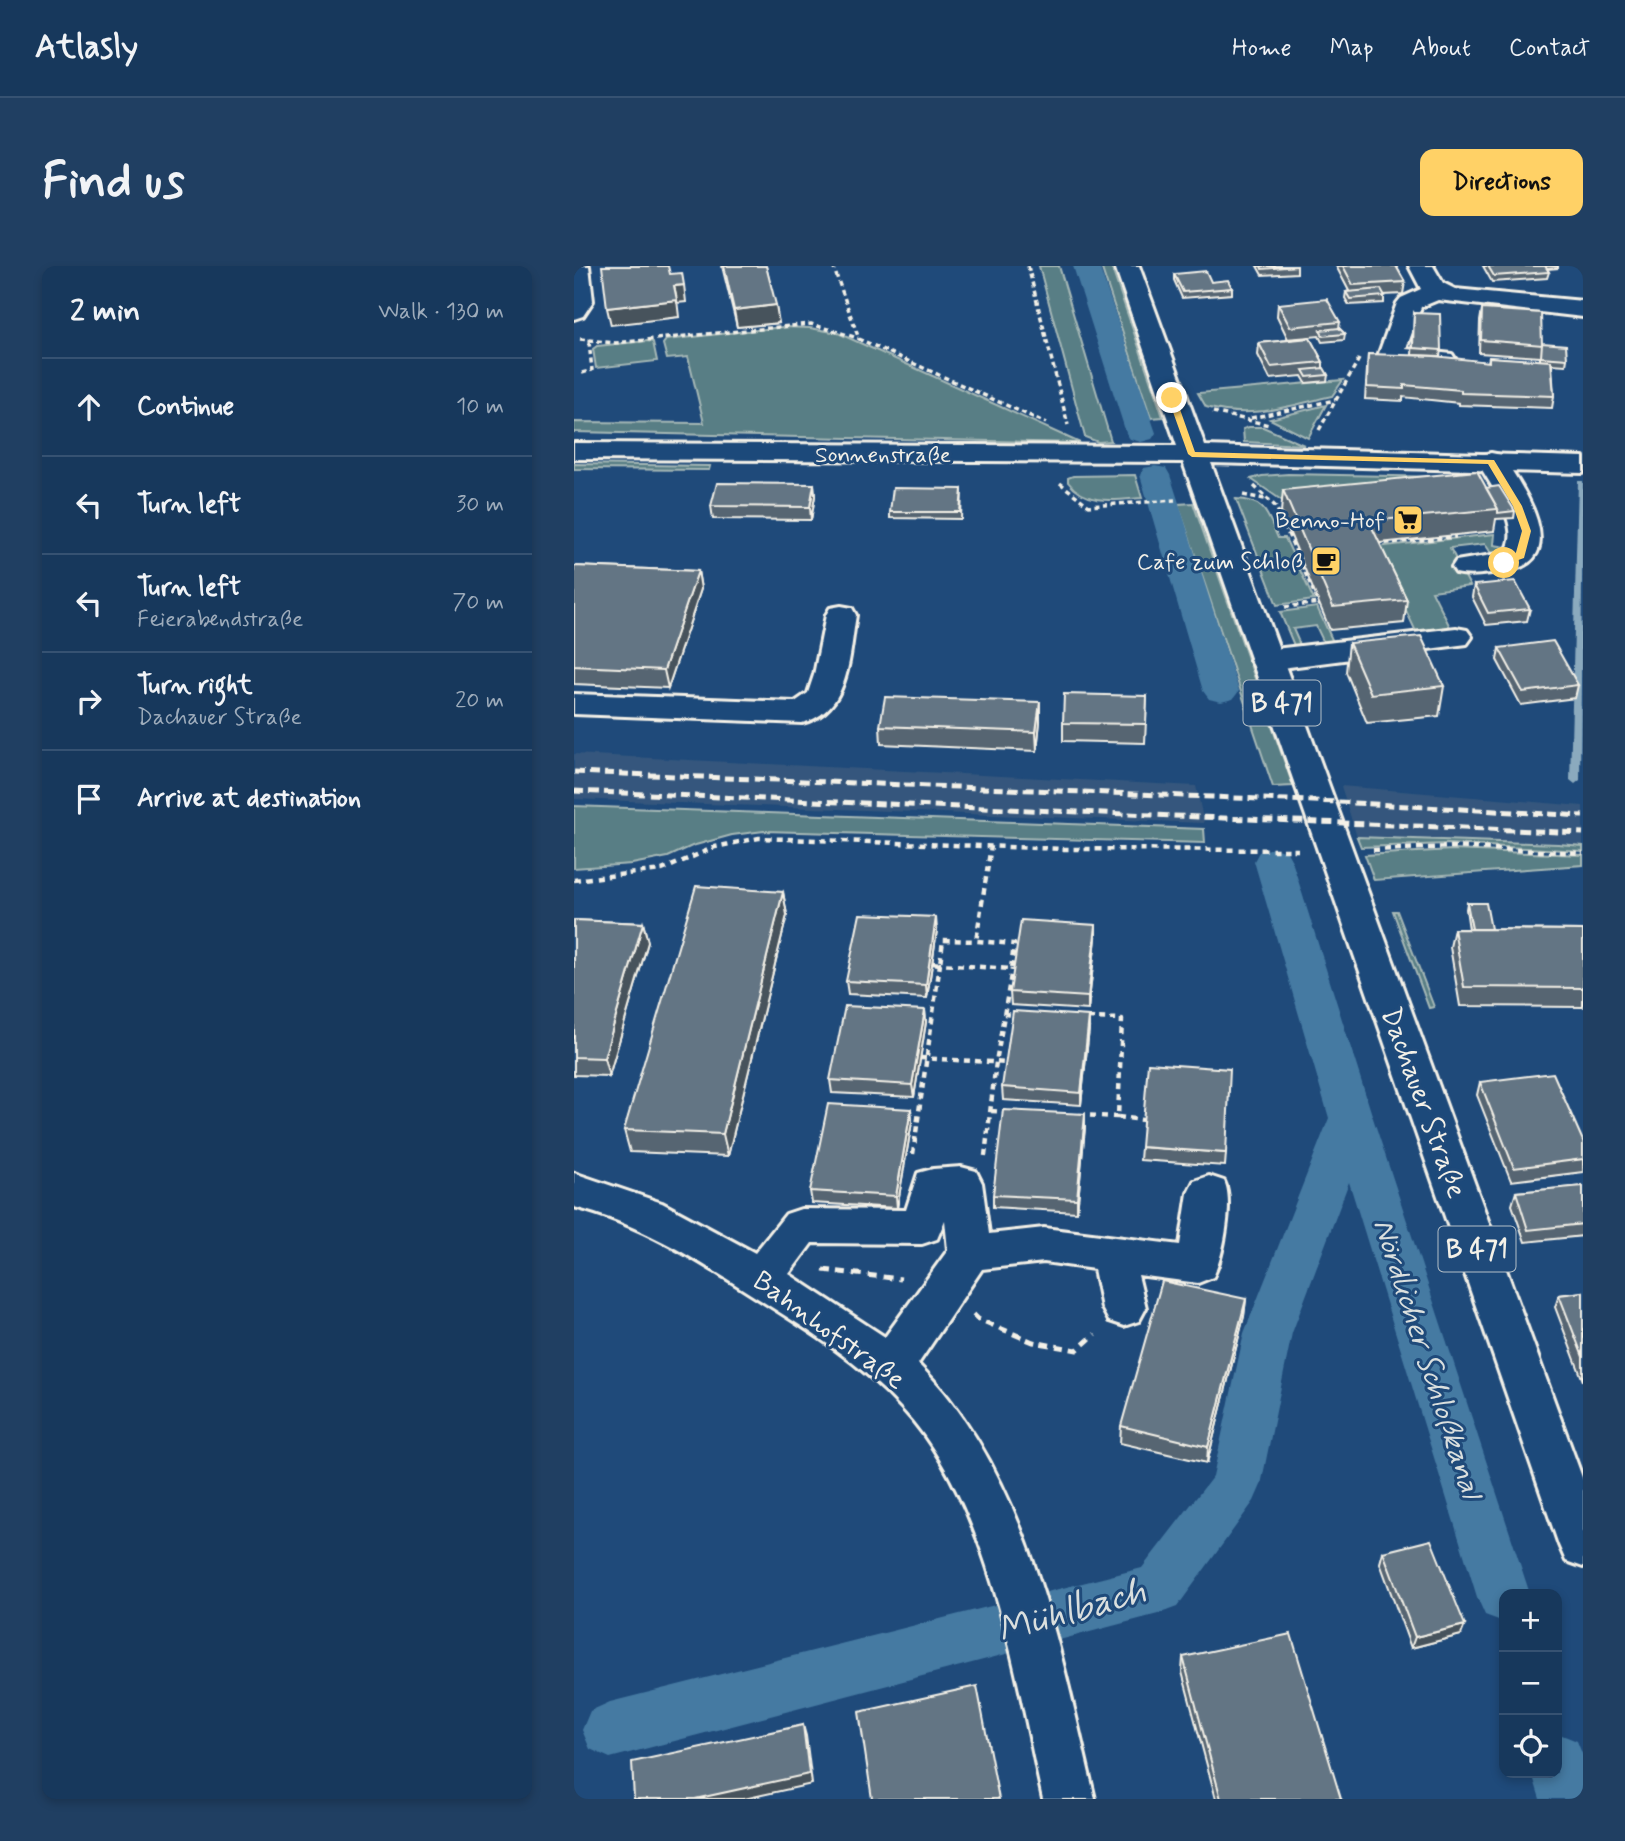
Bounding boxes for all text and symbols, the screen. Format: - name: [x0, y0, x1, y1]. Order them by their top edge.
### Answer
- text: Atlasly: [35, 26, 138, 70]
- text: Home: [1232, 33, 1292, 64]
- text: Map: [1330, 33, 1374, 64]
- text: About: [1412, 33, 1471, 64]
- text: Contact: [1509, 33, 1590, 64]
- button: Directions: [1420, 149, 1583, 216]
- text: Find us: [42, 150, 185, 215]
- text: 2 min: [70, 292, 140, 331]
- text: Walk · 130 m: [378, 297, 504, 327]
- route end: [1156, 382, 1187, 413]
- icon: ahead: [70, 388, 108, 426]
- text: Continue: [137, 390, 234, 424]
- text: 10 m: [456, 392, 504, 422]
- street label: Sonnenstraße: [815, 441, 951, 471]
- icon: left: [70, 486, 108, 524]
- text: Turn left: [137, 488, 241, 522]
- text: 30 m: [456, 490, 504, 520]
- supermarket icon: Benno-Hof: [1391, 503, 1425, 537]
- place label: Benno-Hof: [1275, 507, 1385, 537]
- cafe icon: Cafe zum Schloß: [1309, 544, 1343, 578]
- route start: [1488, 547, 1519, 578]
- place label: Cafe zum Schloß: [1137, 548, 1303, 578]
- text: Turn left: [137, 571, 241, 605]
- icon: left: [70, 584, 108, 622]
- text: 70 m: [452, 588, 504, 618]
- text: Feierabendstraße: [137, 605, 303, 635]
- text: Turn right: [137, 669, 253, 703]
- road number: B 471: [1244, 680, 1320, 726]
- icon: right: [70, 682, 108, 720]
- text: 20 m: [455, 686, 504, 716]
- text: Dachauer Straße: [137, 703, 302, 733]
- icon: arrive: [70, 780, 108, 818]
- text: Arrive at destination: [137, 782, 361, 816]
- street label: Dachauer Straße: [1371, 1002, 1474, 1203]
- water label: Nördlicher Schloßkanal: [1363, 1214, 1491, 1507]
- road number: B 471: [1438, 1226, 1516, 1272]
- street label: Bahnhofstraße: [745, 1263, 912, 1399]
- water label: Mühlbach: [992, 1568, 1152, 1656]
- map controls: [1499, 1589, 1562, 1778]
- button: +: [1499, 1589, 1562, 1652]
- button: −: [1499, 1652, 1562, 1715]
- button: locate: [1499, 1715, 1562, 1778]

